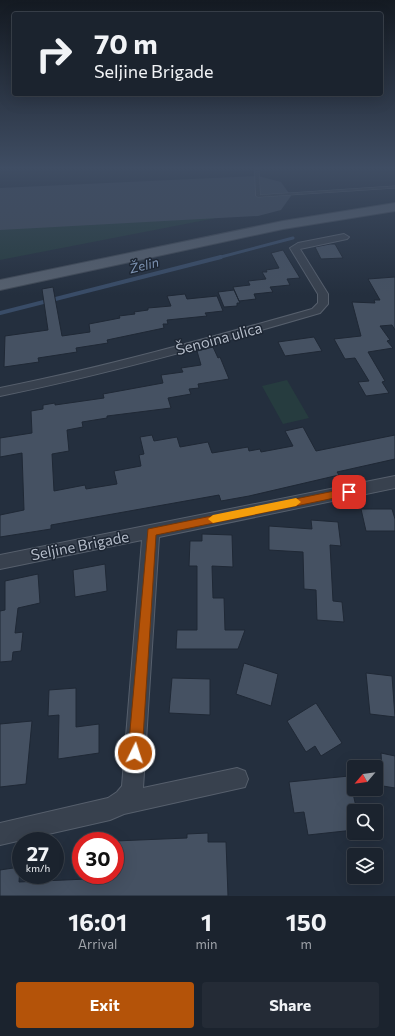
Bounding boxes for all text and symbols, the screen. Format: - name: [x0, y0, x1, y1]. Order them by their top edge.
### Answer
- text: 70 m: [94, 26, 158, 60]
- icon: right: [28, 28, 80, 80]
- text: Seljine Brigade: [94, 60, 213, 82]
- water label: Želin: [126, 253, 160, 277]
- street label: Šenoina ulica: [173, 317, 264, 358]
- pin: [332, 475, 366, 509]
- icon: arrive: [338, 481, 360, 503]
- street label: Seljine Brigade: [29, 527, 130, 563]
- position arrow: [114, 732, 156, 774]
- north arrow: [347, 760, 383, 796]
- map controls: [347, 760, 383, 884]
- button: search: [347, 804, 383, 840]
- speed limit sign: 30: [72, 832, 124, 884]
- text: 27: [27, 841, 49, 865]
- button: layers: [347, 848, 383, 884]
- text: km/h: [26, 862, 50, 874]
- text: 16:01: [68, 907, 127, 936]
- text: 1: [201, 907, 212, 936]
- text: 150: [286, 907, 327, 936]
- text: Arrival: [78, 936, 117, 952]
- text: min: [195, 936, 218, 952]
- text: m: [301, 936, 312, 952]
- button: Exit: [16, 982, 194, 1028]
- button: Share: [202, 982, 379, 1028]

